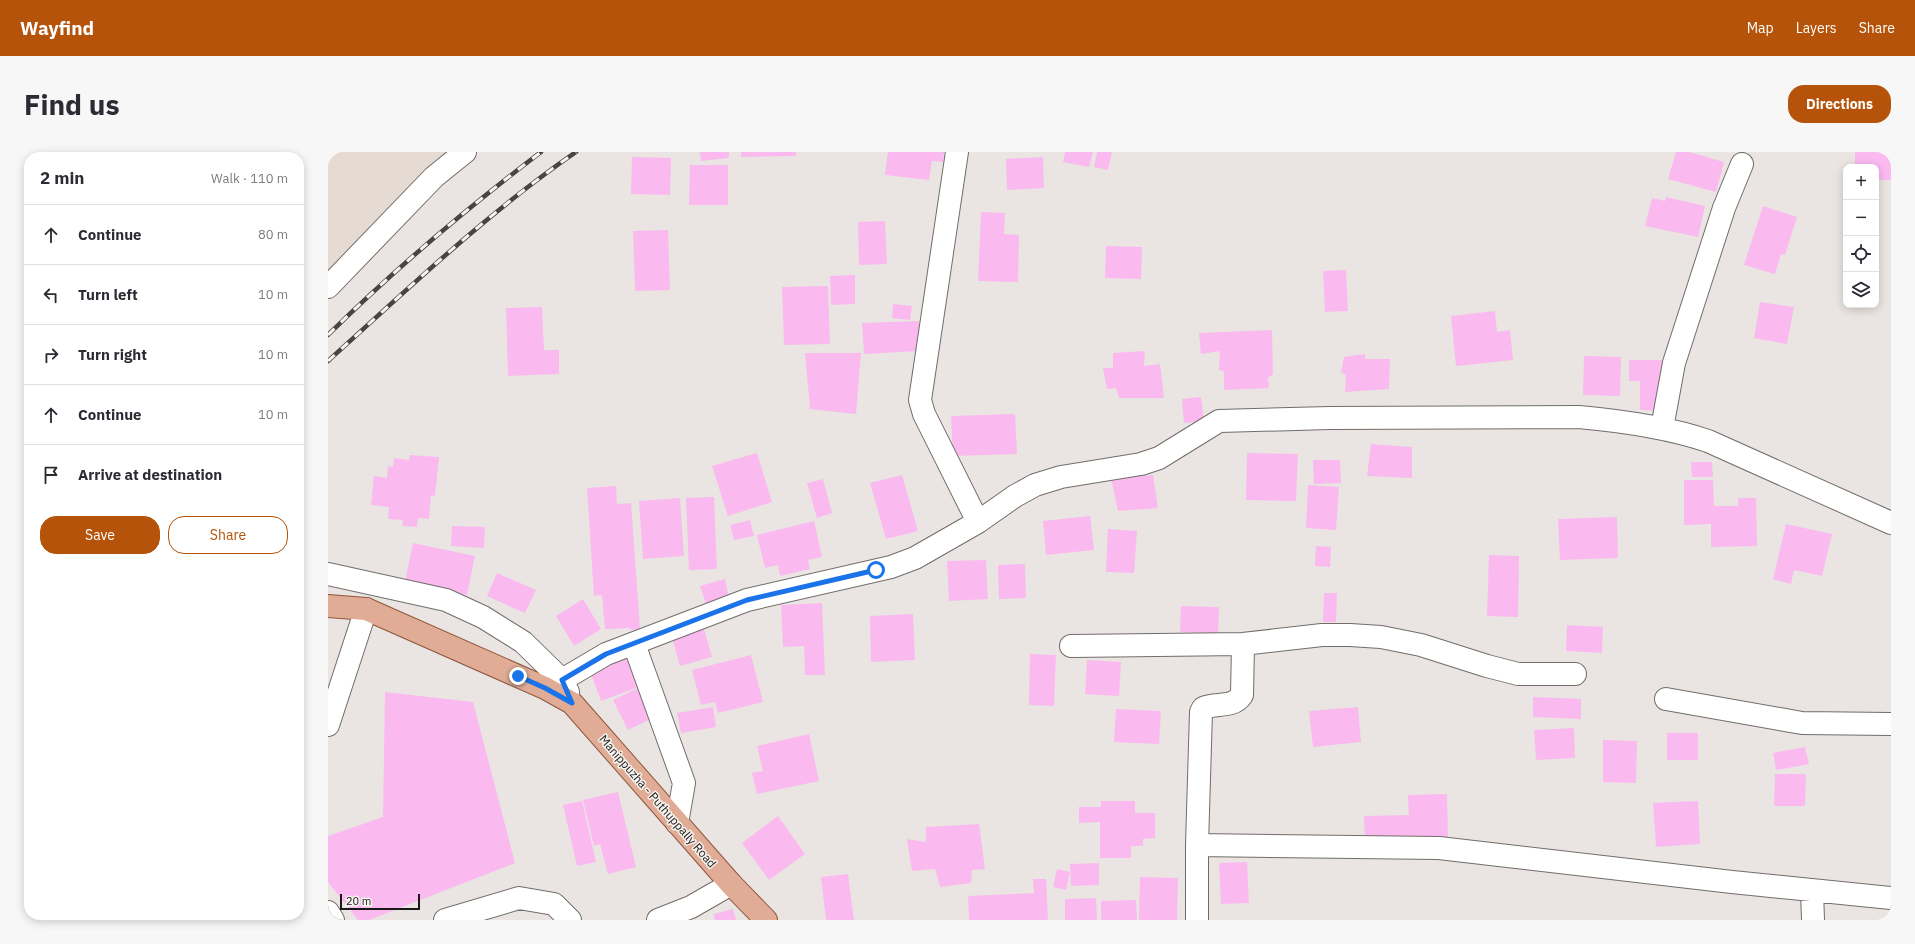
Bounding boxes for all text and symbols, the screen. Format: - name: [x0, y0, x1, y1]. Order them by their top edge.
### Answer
- text: Wayfind: [20, 16, 94, 40]
- text: Map: [1747, 19, 1774, 37]
- text: Layers: [1796, 19, 1837, 37]
- text: Share: [1859, 19, 1895, 37]
- button: Directions: [1788, 85, 1891, 123]
- text: Find us: [24, 86, 120, 123]
- map controls: [1843, 164, 1879, 308]
- button: +: [1843, 164, 1879, 200]
- text: 2 min: [40, 167, 84, 189]
- text: Walk · 110 m: [211, 170, 288, 187]
- button: −: [1843, 200, 1879, 236]
- icon: ahead: [40, 224, 62, 246]
- text: Continue: [78, 225, 142, 244]
- text: 80 m: [258, 226, 288, 243]
- button: locate: [1843, 236, 1879, 272]
- button: layers: [1843, 272, 1879, 308]
- icon: left: [40, 284, 62, 306]
- text: Turn left: [78, 285, 138, 304]
- text: 10 m: [258, 286, 288, 303]
- icon: right: [40, 344, 62, 366]
- text: Turn right: [78, 345, 147, 364]
- text: 10 m: [258, 346, 288, 363]
- icon: ahead: [40, 404, 62, 426]
- text: Continue: [78, 405, 142, 424]
- text: 10 m: [258, 406, 288, 423]
- icon: arrive: [40, 464, 62, 486]
- text: Arrive at destination: [78, 465, 222, 484]
- button: Save: [40, 516, 160, 554]
- button: Share: [168, 516, 288, 554]
- route start: [867, 561, 885, 579]
- route end: [509, 667, 527, 685]
- street label: Manippuzha - Puthuppally Road: [596, 732, 720, 870]
- scale bar: [340, 892, 420, 911]
- text: 20 m: [346, 894, 371, 908]

